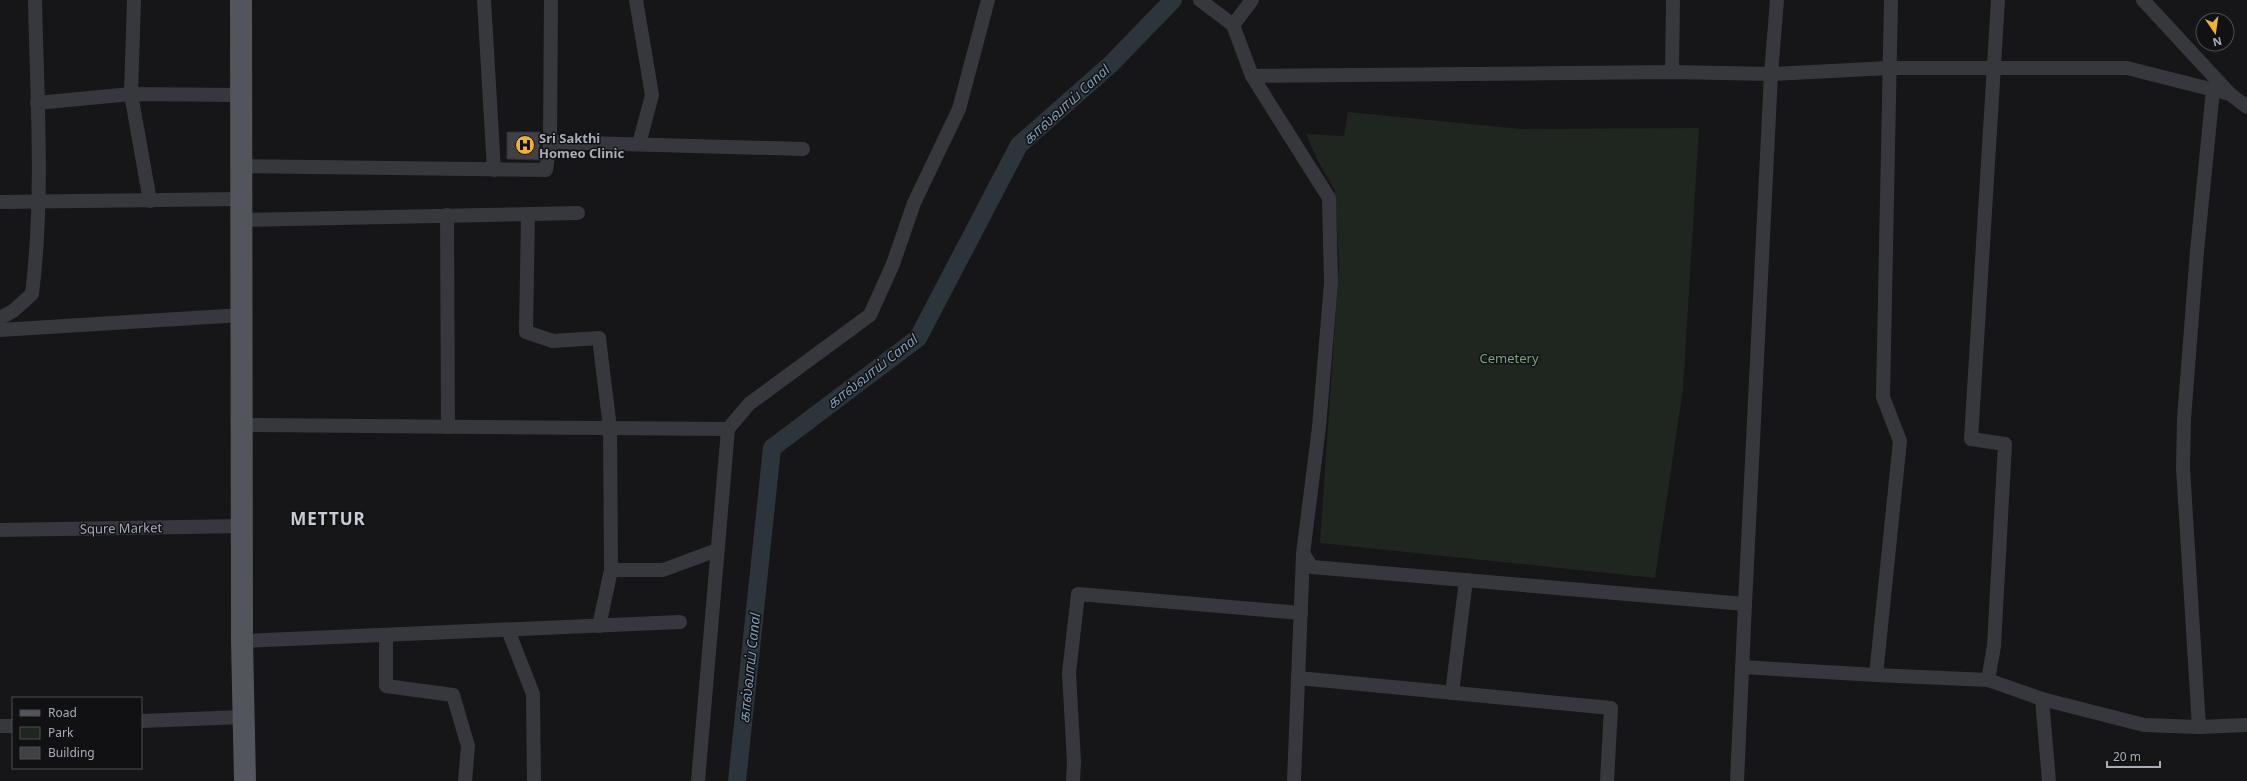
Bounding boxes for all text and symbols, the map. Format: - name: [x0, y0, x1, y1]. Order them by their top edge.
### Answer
- north arrow: [2195, 12, 2235, 52]
- text: N: [2211, 34, 2223, 51]
- water label: கால்வாய் Canal: [1018, 60, 1114, 148]
- place label: Sri Sakthi Homeo Clinic: [539, 129, 624, 162]
- hospital icon: Sri Sakthi Homeo Clinic: [514, 134, 536, 156]
- water label: கால்வாய் Canal: [822, 329, 922, 413]
- park label: Cemetery: [1479, 349, 1539, 367]
- district label: METTUR: [290, 507, 366, 530]
- street label: Squre Market: [80, 518, 163, 538]
- water label: கால்வாய் Canal: [734, 612, 764, 724]
- legend: [12, 697, 142, 769]
- text: Road: [48, 704, 77, 721]
- text: Park: [48, 724, 74, 741]
- scale bar: [2107, 743, 2160, 769]
- text: Building: [48, 744, 95, 761]
- text: 20 m: [2113, 748, 2141, 765]

